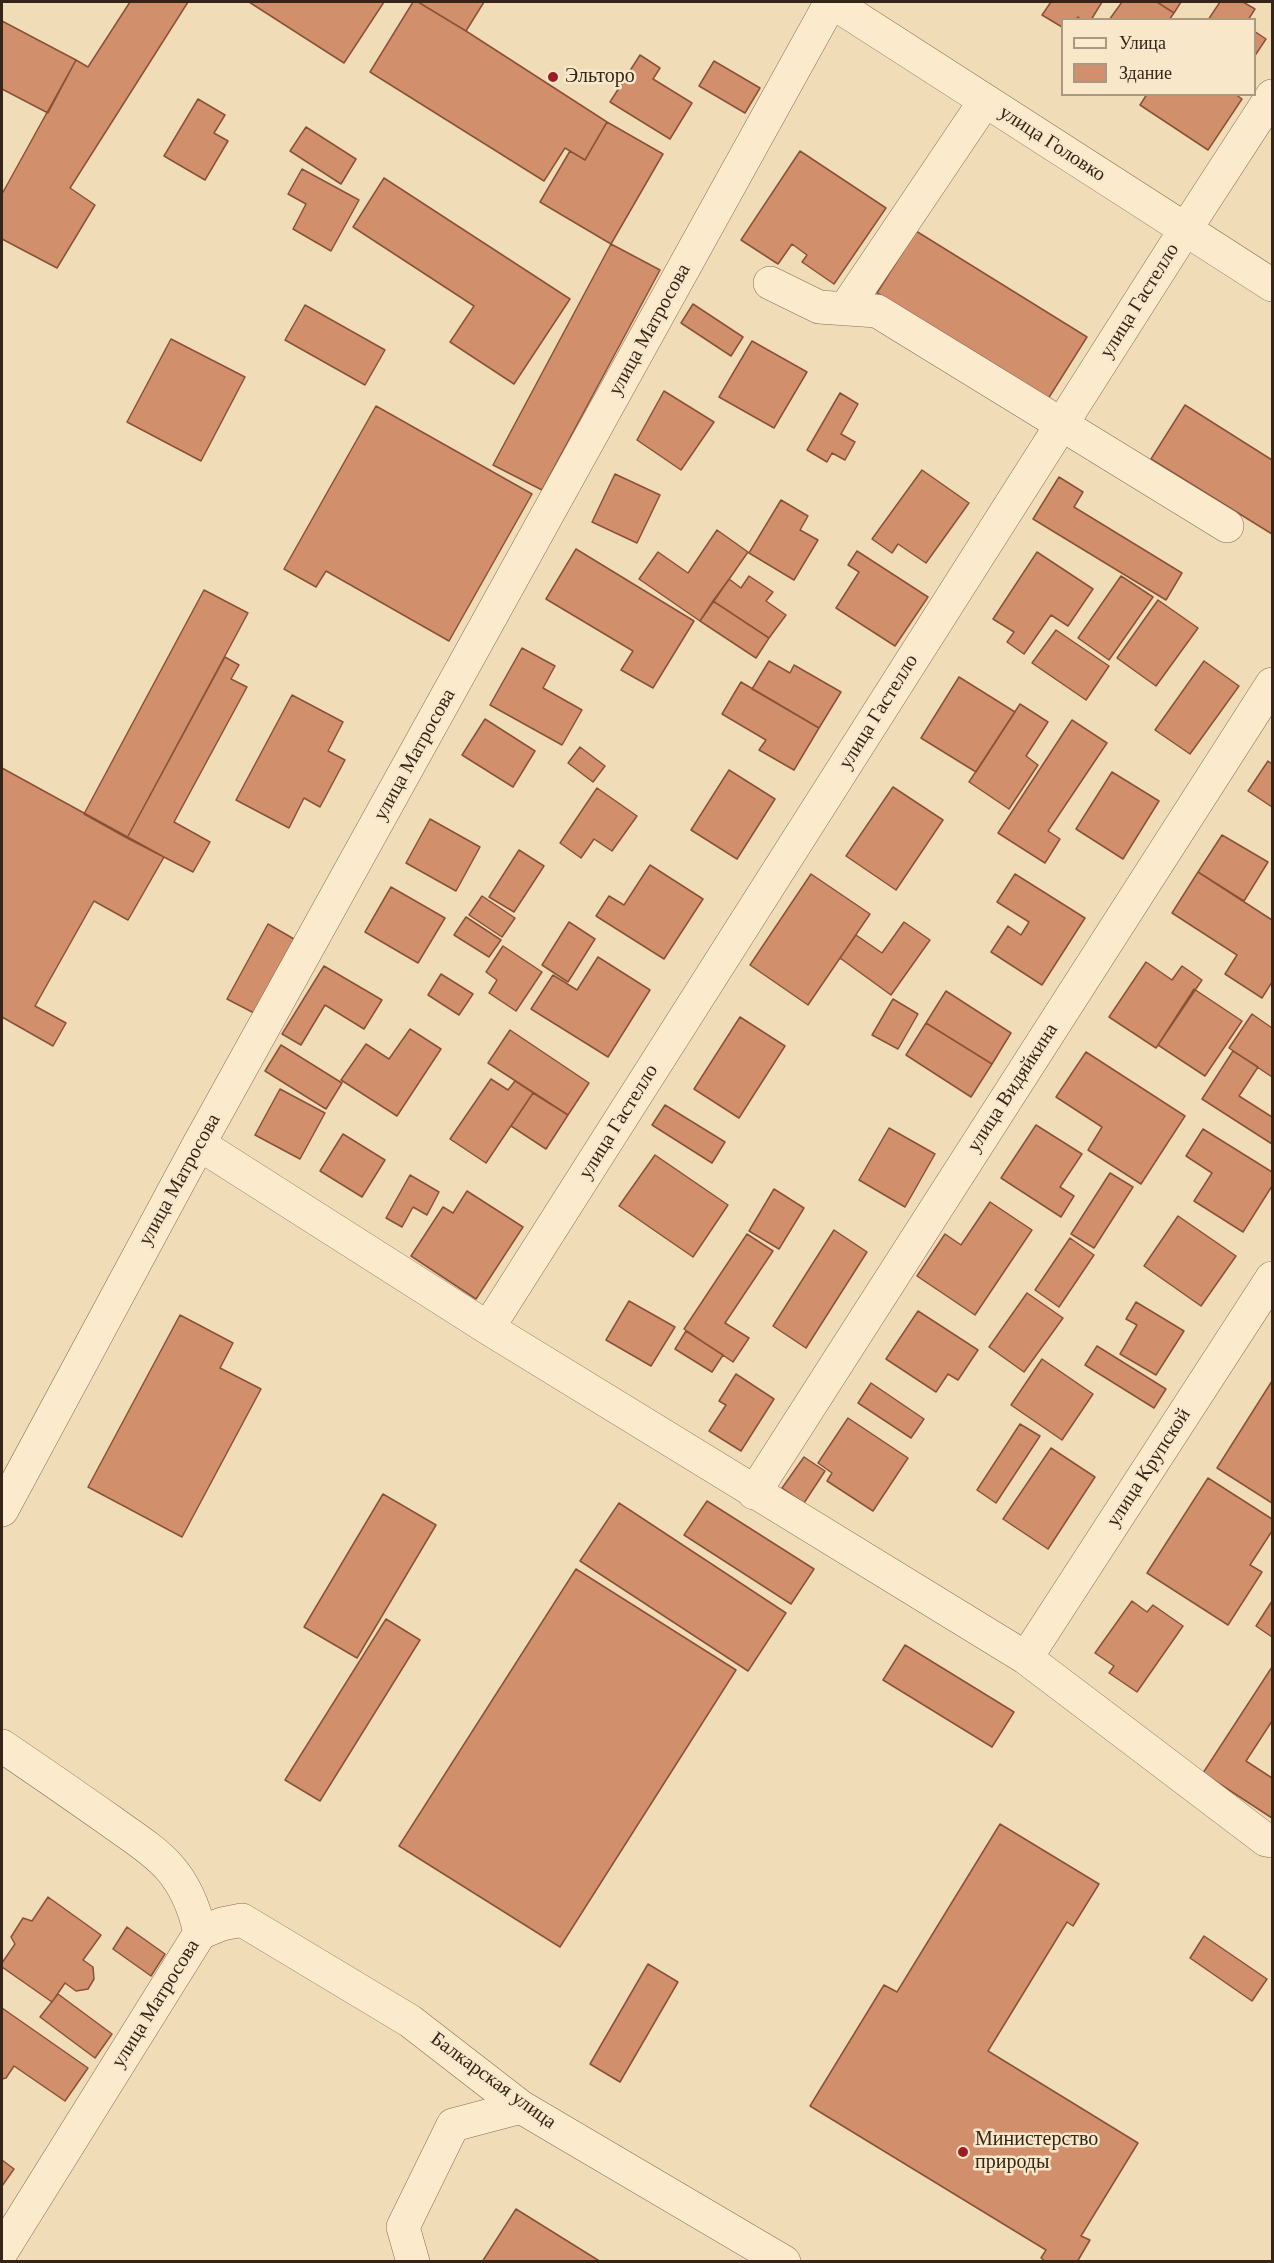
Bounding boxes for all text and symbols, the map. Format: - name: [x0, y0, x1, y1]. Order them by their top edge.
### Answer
- legend: [1061, 18, 1256, 96]
- text: Улица: [1119, 33, 1166, 53]
- text: Здание: [1119, 63, 1172, 83]
- place label: Эльторо: [565, 65, 635, 89]
- marker: Эльторо: [546, 70, 560, 84]
- street label: улица Головко: [994, 101, 1110, 187]
- street label: улица Гастелло: [1095, 239, 1185, 363]
- street label: улица Матросова: [604, 260, 696, 400]
- street label: улица Гастелло: [834, 650, 924, 774]
- street label: улица Матросова: [369, 685, 461, 825]
- street label: улица Видяйкина: [962, 1019, 1064, 1157]
- street label: улица Гастелло: [574, 1060, 664, 1184]
- street label: улица Матросова: [134, 1110, 226, 1250]
- street label: улица Крупской: [1102, 1404, 1196, 1532]
- street label: улица Матросова: [107, 1935, 205, 2073]
- street label: Балкарская улица: [425, 2027, 561, 2135]
- place label: Министерство природы: [975, 2128, 1098, 2175]
- marker: Министерство природы: [956, 2145, 970, 2159]

